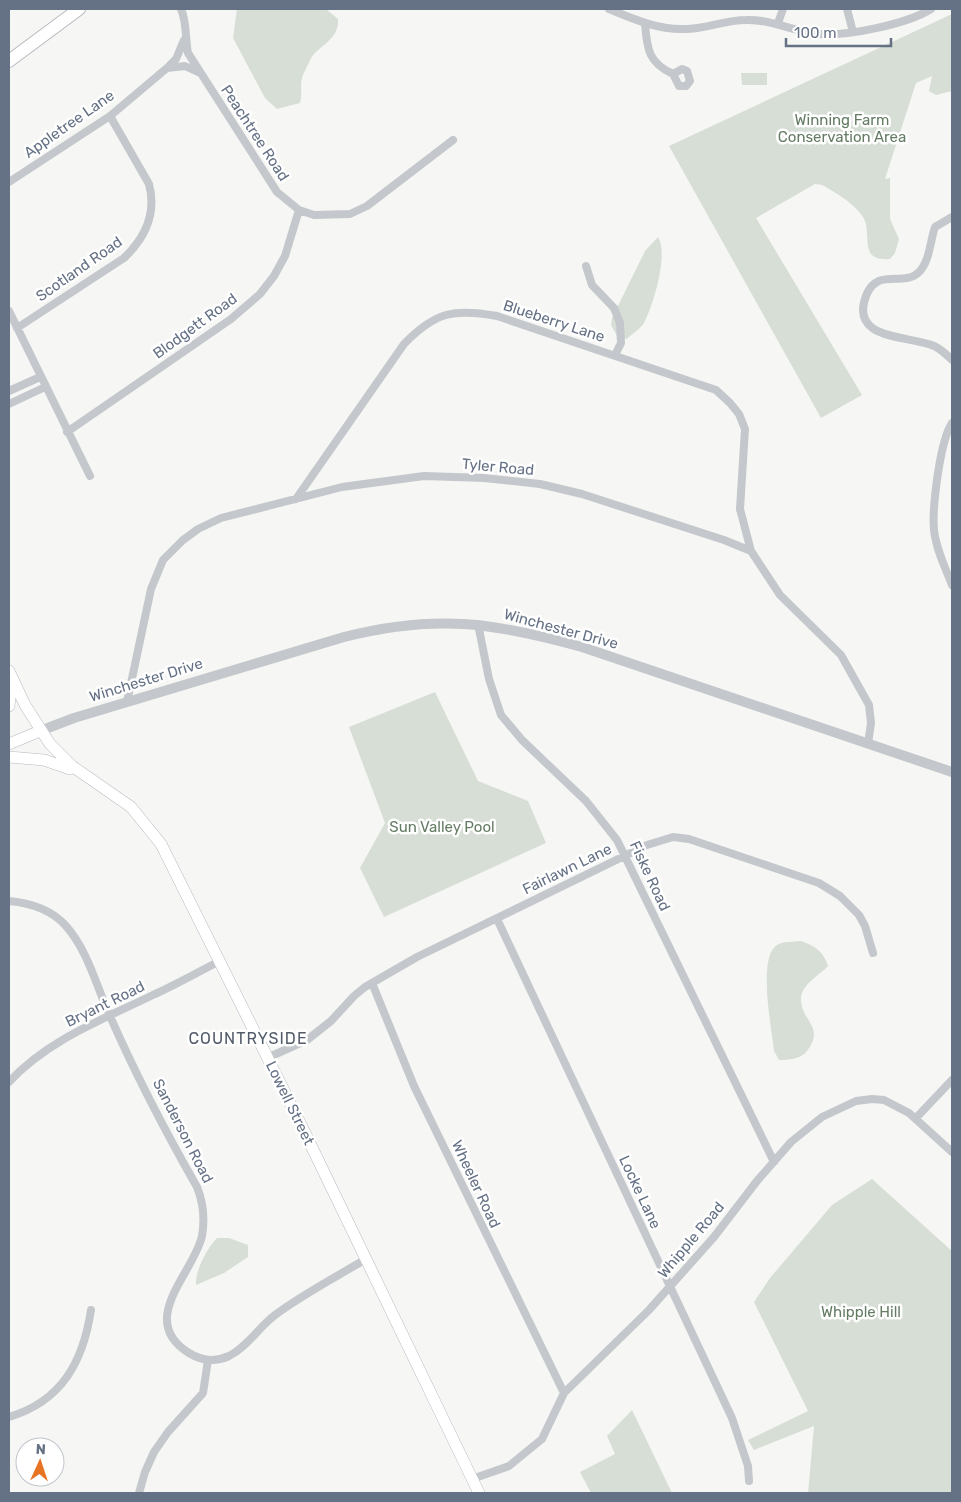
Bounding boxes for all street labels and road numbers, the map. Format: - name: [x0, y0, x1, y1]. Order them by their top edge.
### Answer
- street label: Peachtree Road: [217, 82, 293, 184]
- street label: Appletree Lane: [20, 86, 118, 162]
- street label: Scotland Road: [32, 233, 126, 305]
- street label: Blodgett Road: [149, 289, 241, 363]
- street label: Blueberry Lane: [501, 296, 607, 346]
- street label: Tyler Road: [461, 455, 535, 479]
- street label: Winchester Drive: [502, 605, 620, 653]
- street label: Winchester Drive: [87, 654, 205, 706]
- street label: Fiske Road: [626, 838, 674, 914]
- street label: Fairlawn Lane: [520, 840, 614, 898]
- street label: Bryant Road: [62, 977, 148, 1031]
- street label: Lowell Street: [262, 1058, 318, 1148]
- street label: Sanderson Road: [149, 1076, 217, 1186]
- street label: Wheeler Road: [448, 1137, 504, 1231]
- street label: Locke Lane: [615, 1152, 665, 1232]
- street label: Whipple Road: [654, 1198, 728, 1282]

